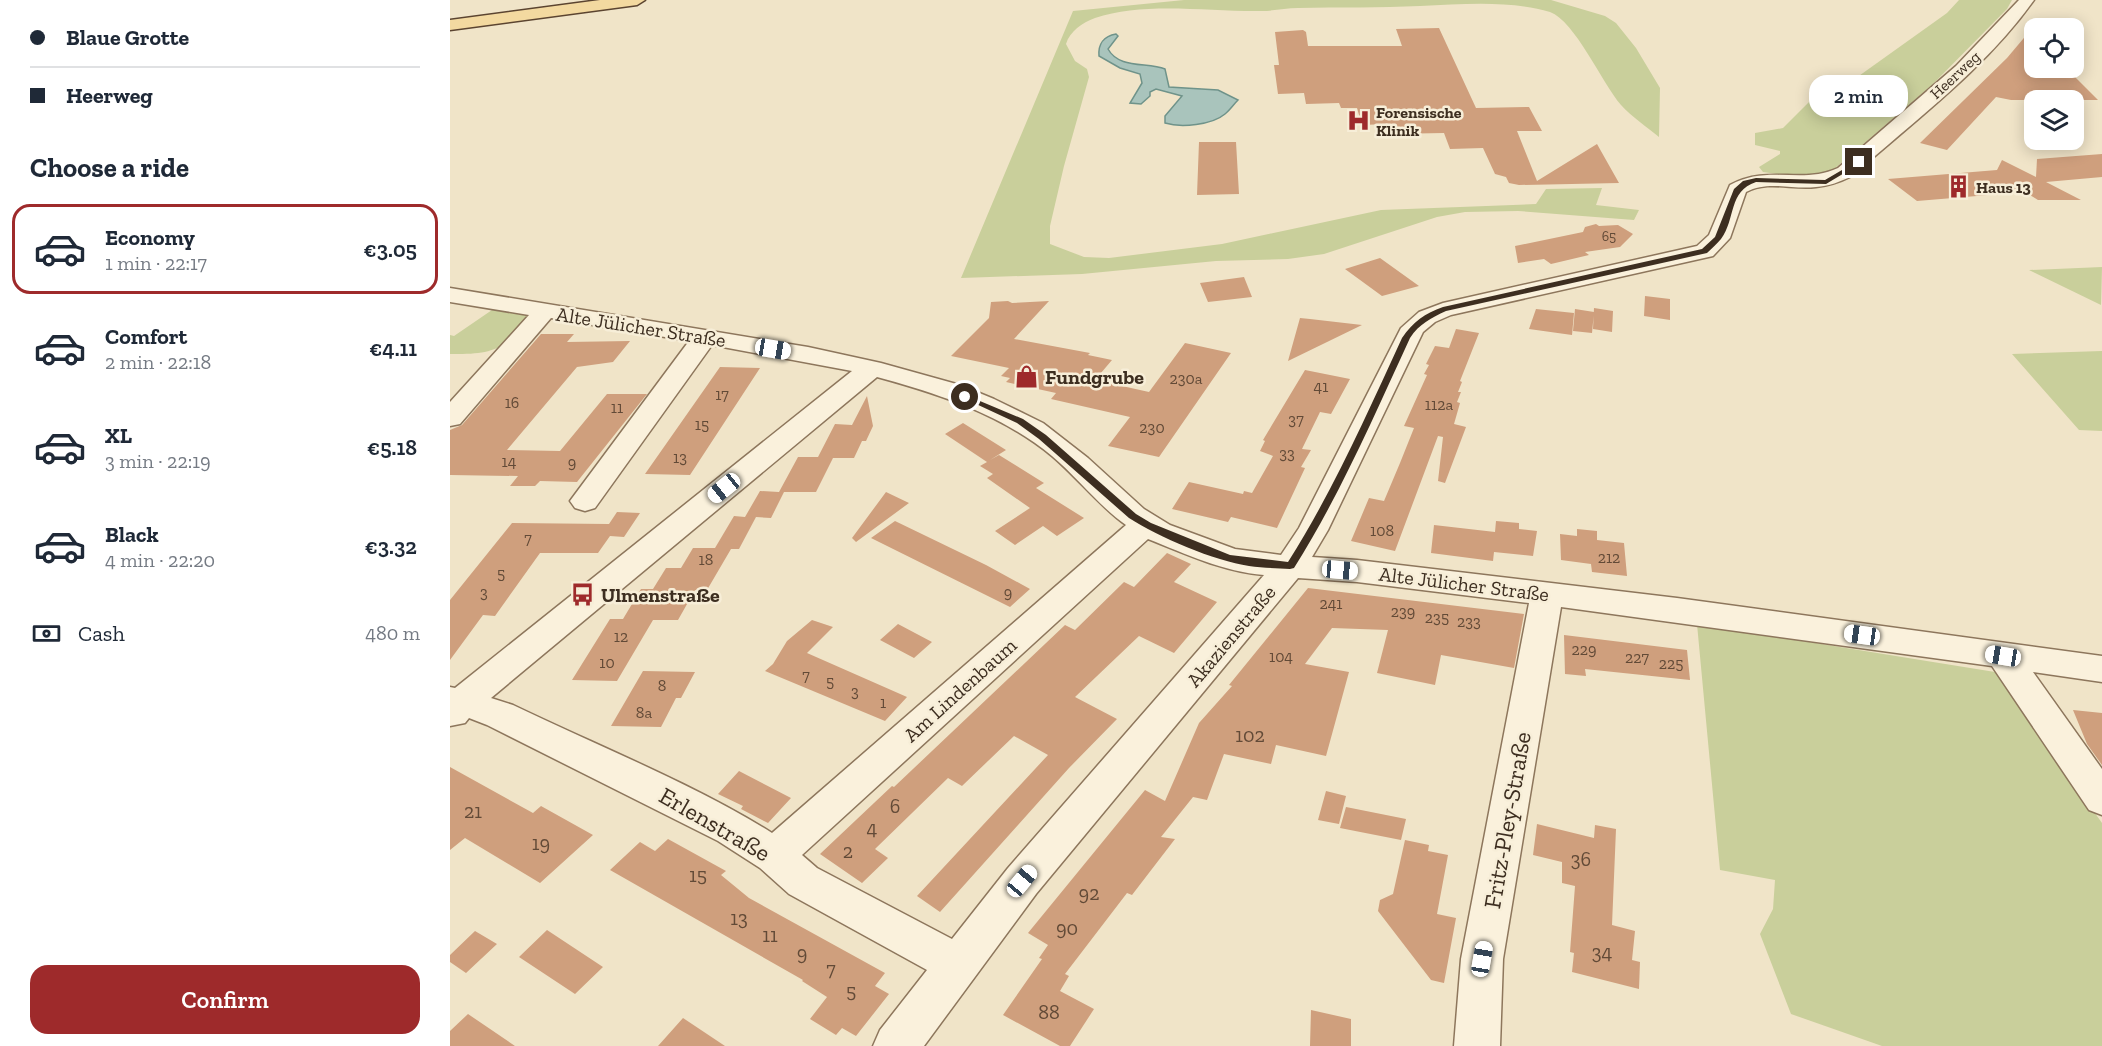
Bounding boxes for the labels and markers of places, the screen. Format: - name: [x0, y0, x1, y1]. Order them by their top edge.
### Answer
- place label: Forensische Klinik: [1376, 103, 1462, 140]
- hospital icon: Forensische Klinik: [1345, 108, 1371, 134]
- building icon: Haus 13: [1945, 174, 1971, 200]
- place label: Haus 13: [1976, 178, 2031, 197]
- shop icon: Fundgrube: [1014, 364, 1040, 390]
- place label: Fundgrube: [1045, 365, 1144, 389]
- bus stop icon: Ulmenstraße: [570, 582, 596, 608]
- place label: Ulmenstraße: [601, 583, 720, 607]

